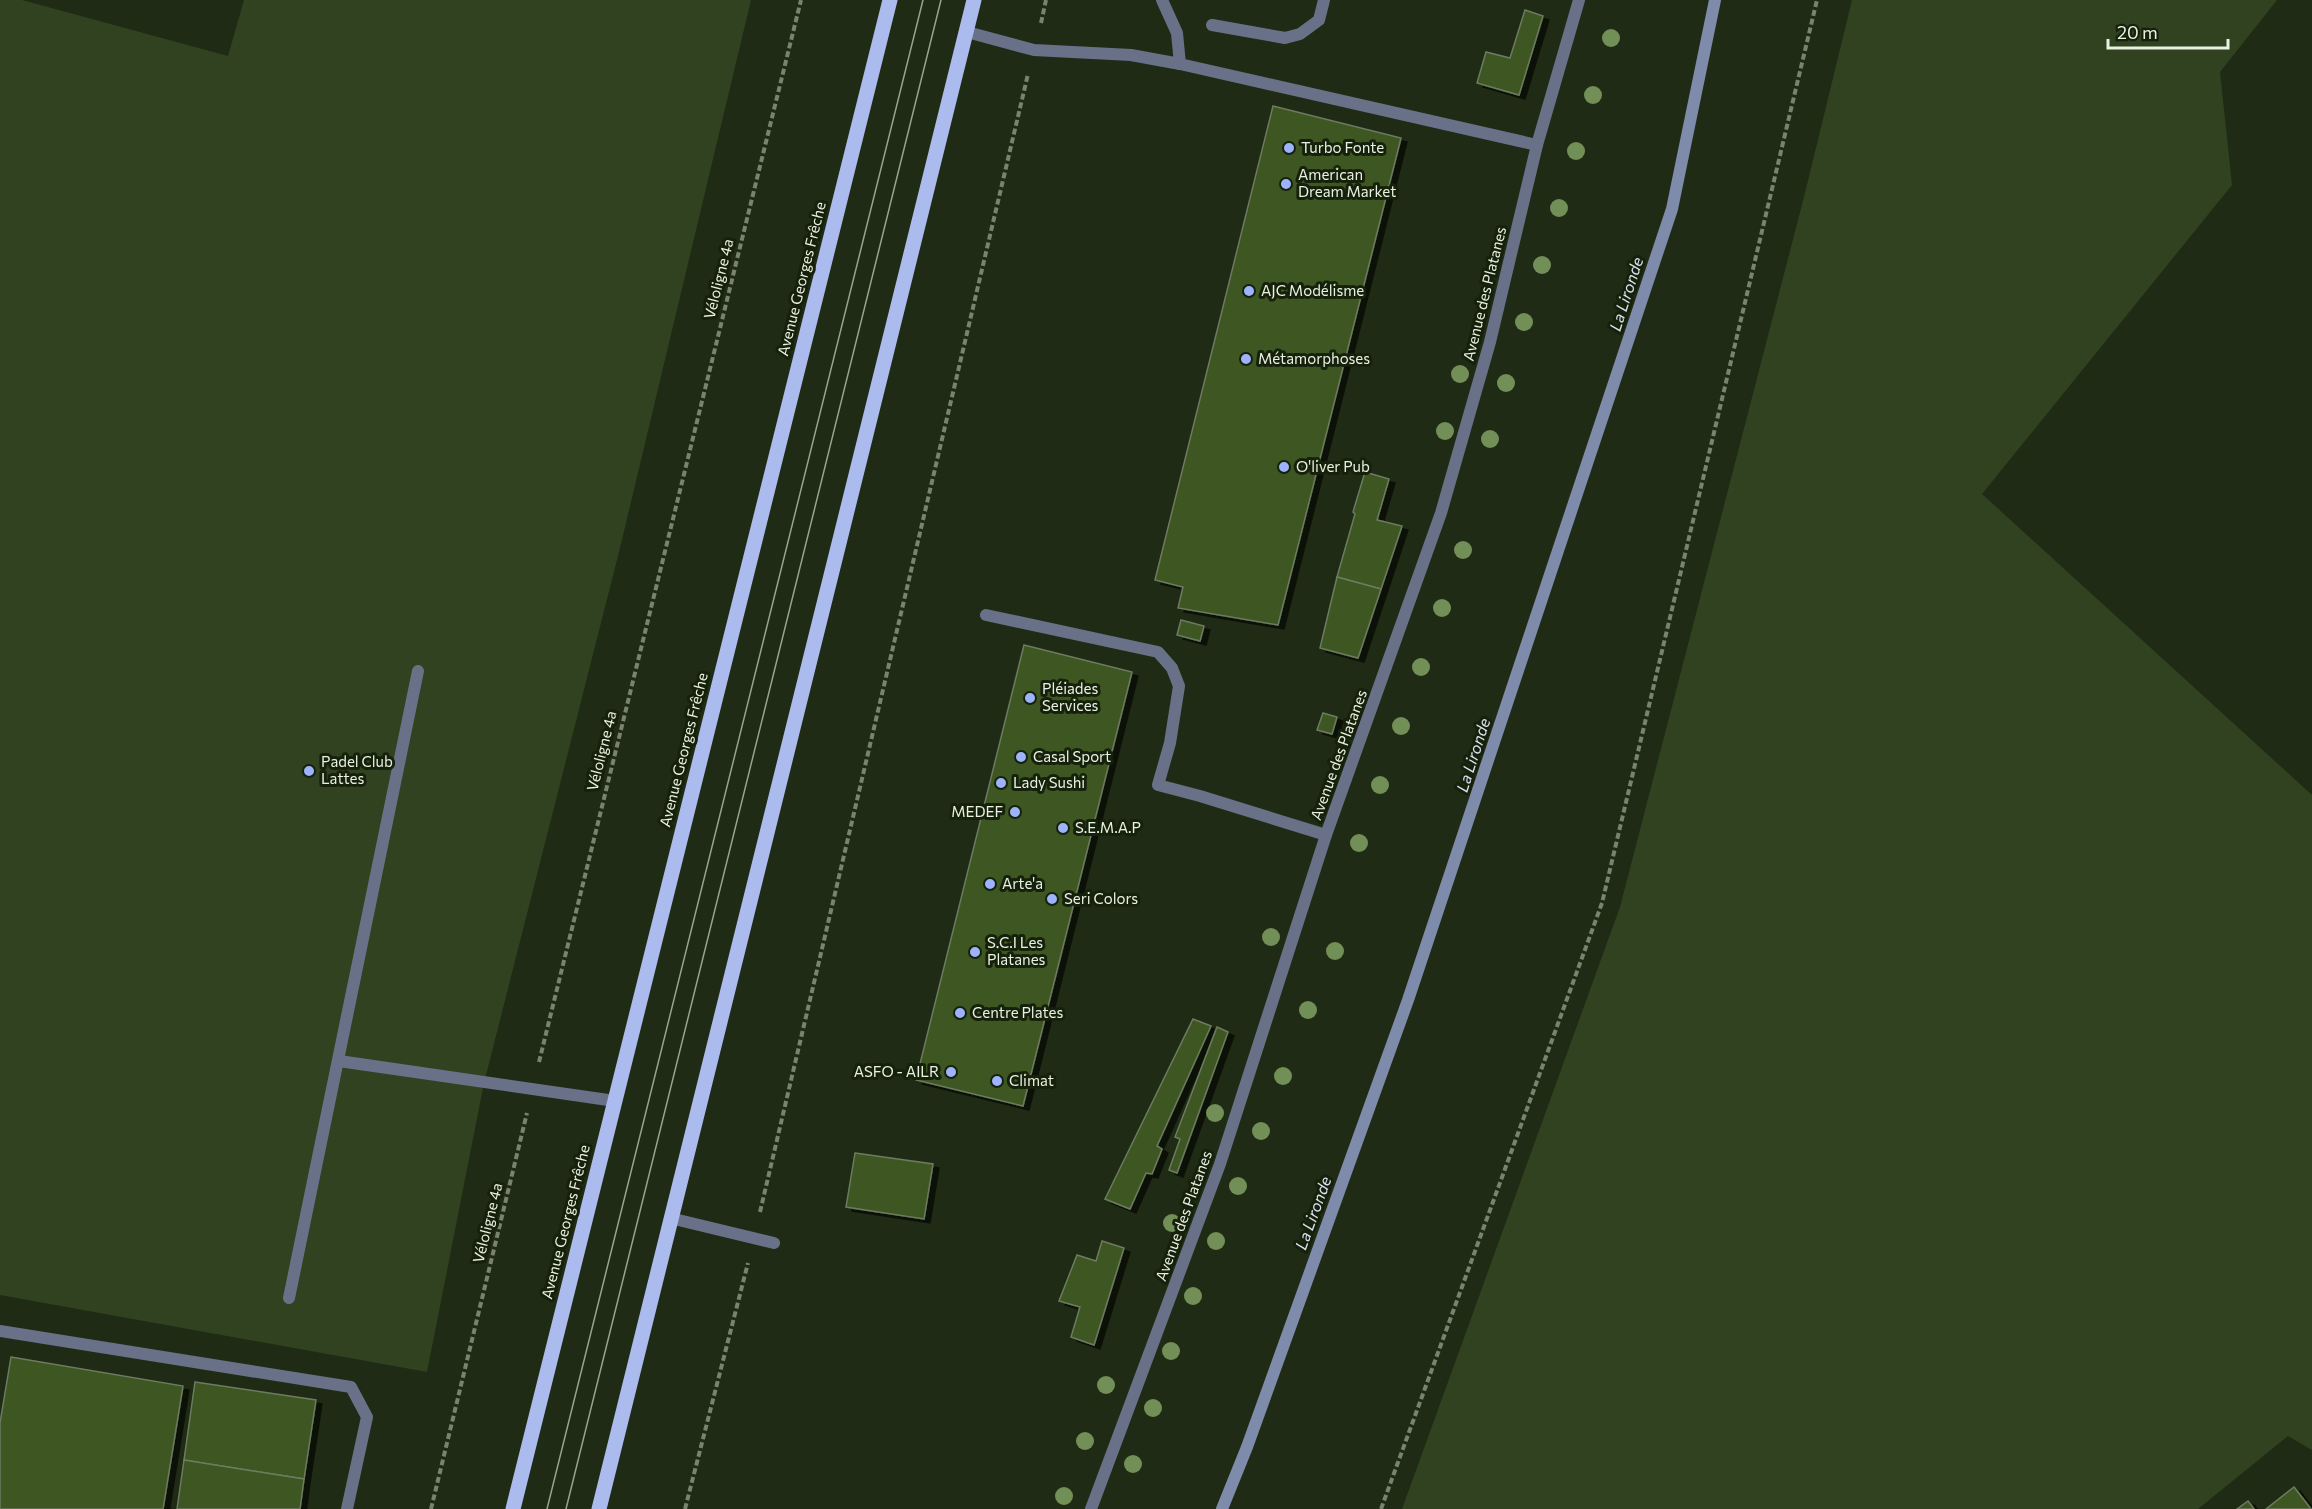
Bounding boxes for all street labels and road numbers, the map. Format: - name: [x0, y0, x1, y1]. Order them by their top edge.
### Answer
- street label: Avenue Georges Frêche: [773, 200, 829, 358]
- street label: Avenue des Platanes: [1459, 225, 1509, 363]
- street label: Véloligne 4a: [699, 237, 737, 321]
- street label: Avenue Georges Frêche: [655, 671, 711, 829]
- street label: Avenue des Platanes: [1306, 687, 1370, 822]
- street label: Véloligne 4a: [582, 709, 620, 793]
- street label: Avenue Georges Frêche: [537, 1143, 593, 1301]
- street label: Avenue des Platanes: [1151, 1148, 1215, 1283]
- street label: Véloligne 4a: [468, 1181, 506, 1265]

